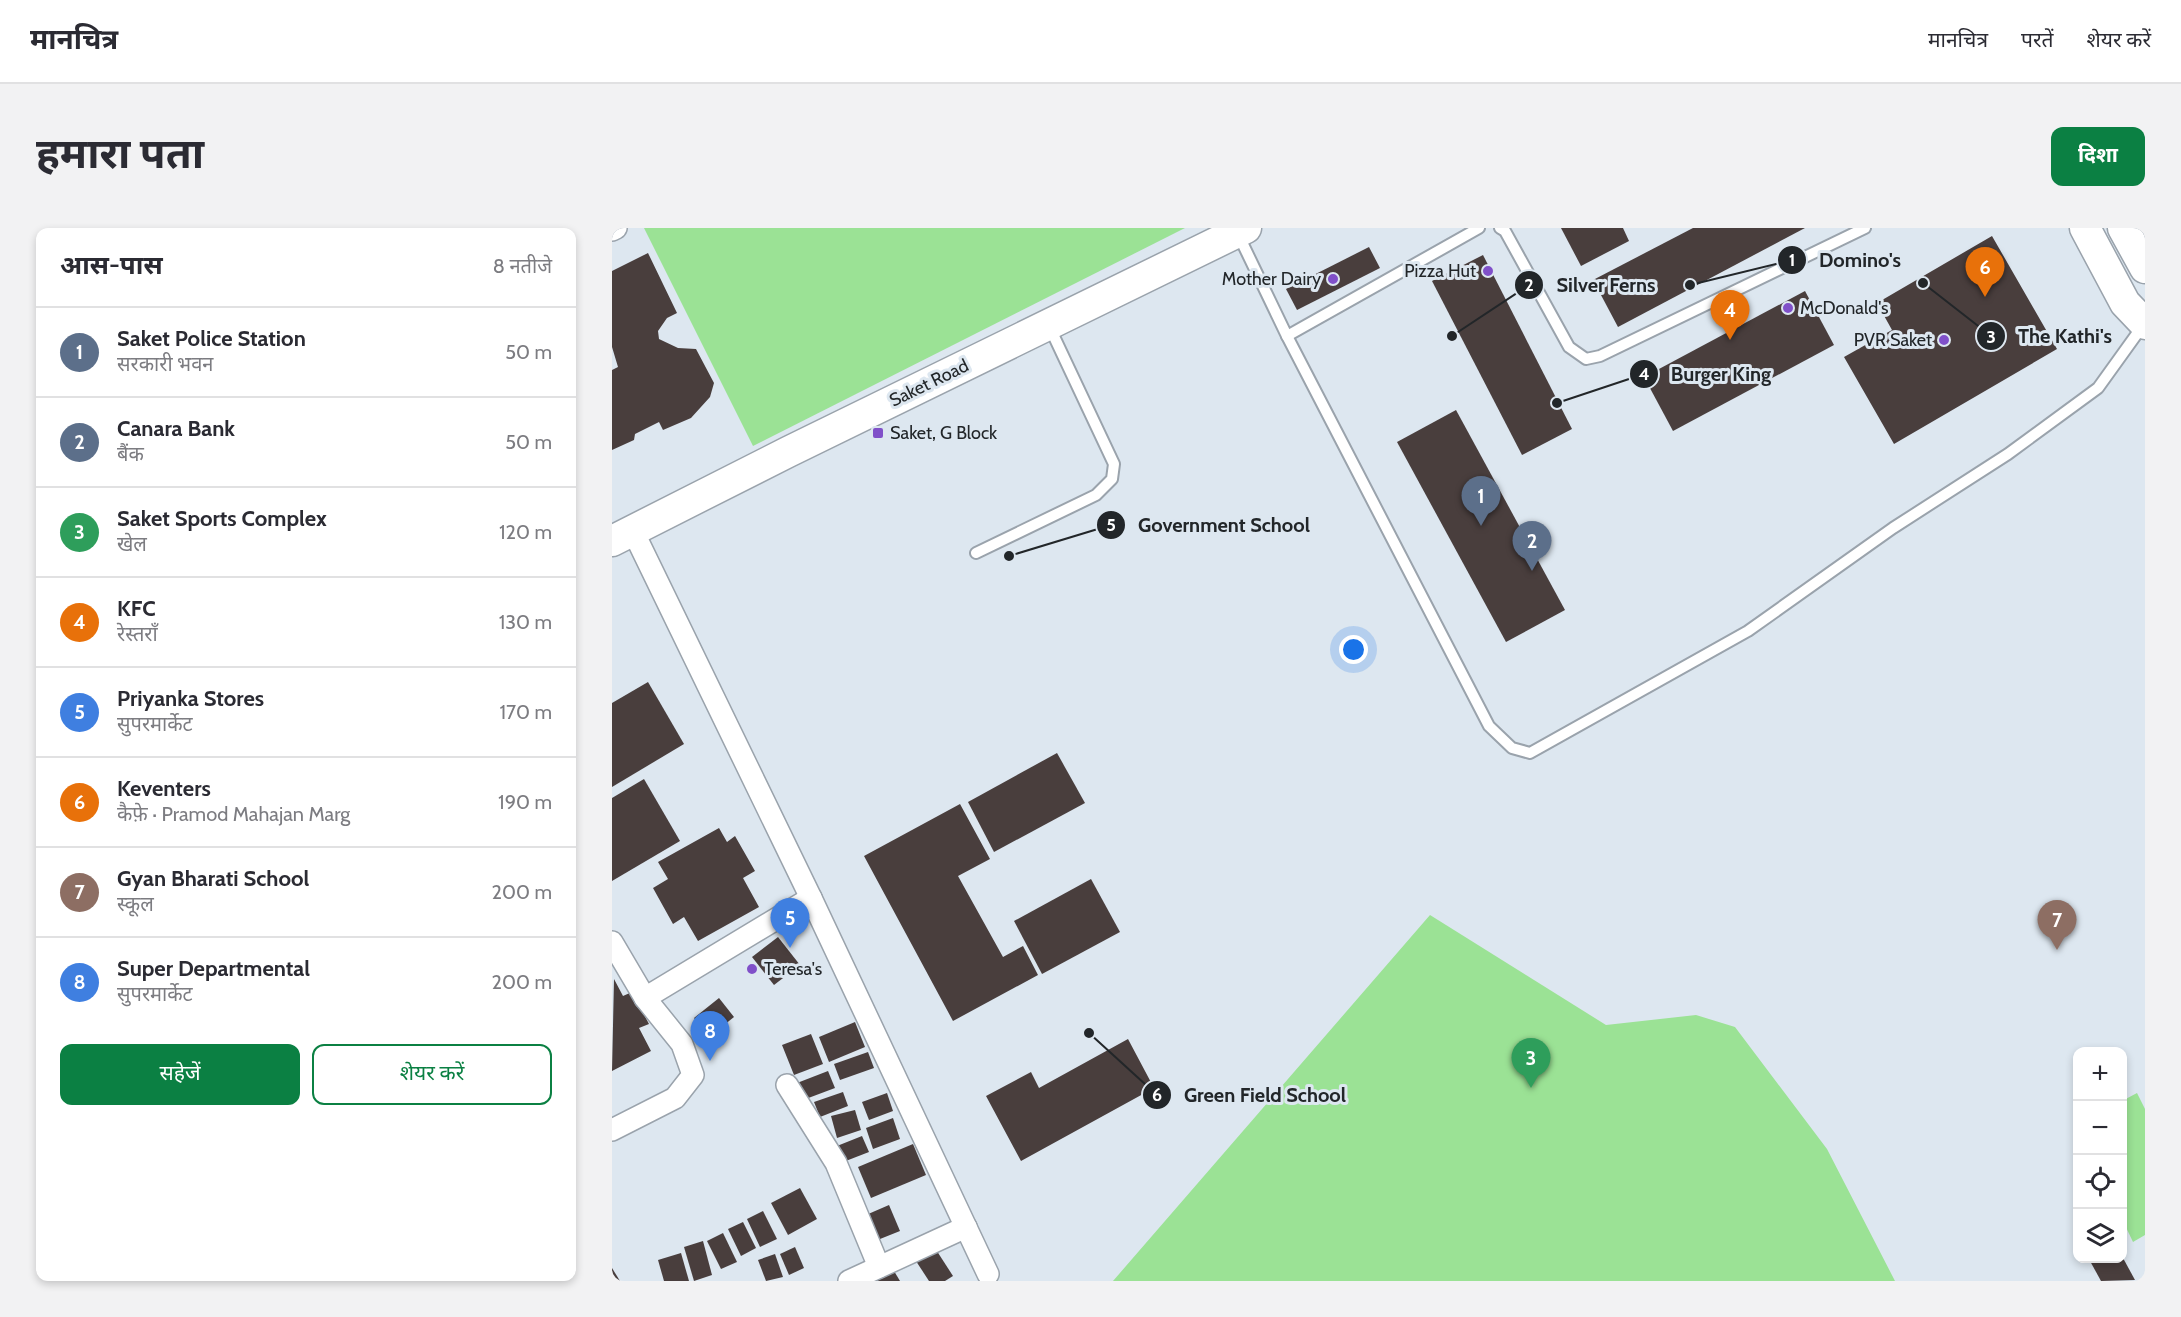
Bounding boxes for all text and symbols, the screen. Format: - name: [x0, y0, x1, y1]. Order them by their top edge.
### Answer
- text: मानचित्र: [30, 22, 118, 56]
- text: मानचित्र: [1928, 27, 1988, 52]
- text: परतें: [2021, 27, 2054, 52]
- text: शेयर करें: [2087, 27, 2151, 52]
- text: हमारा पता: [36, 127, 204, 179]
- button: दिशा: [2051, 127, 2145, 186]
- callout: Domino's: [1777, 241, 1913, 279]
- text: Domino's: [1819, 248, 1901, 272]
- pin: 6: [1966, 248, 2004, 297]
- text: आस-पास: [60, 249, 163, 281]
- text: 1: [1789, 249, 1795, 271]
- text: 8 नतीजे: [493, 254, 552, 278]
- place label: Pizza Hut: [1404, 260, 1476, 282]
- marker: Pizza Hut: [1481, 264, 1495, 278]
- callout: Silver Ferns: [1514, 266, 1667, 304]
- place label: Mother Dairy: [1222, 268, 1321, 290]
- marker: Mother Dairy: [1326, 272, 1340, 286]
- text: Silver Ferns: [1557, 273, 1655, 297]
- text: 2: [1524, 274, 1534, 296]
- pin: 4: [1710, 291, 1750, 340]
- place label: McDonald's: [1800, 297, 1888, 319]
- marker: McDonald's: [1781, 301, 1795, 315]
- callout: The Kathi's: [1976, 317, 2124, 355]
- text: The Kathi's: [2018, 324, 2112, 348]
- text: Saket Police Station: [117, 325, 306, 352]
- text: 3: [1986, 326, 1996, 348]
- place label: PVR Saket: [1854, 329, 1932, 351]
- marker: PVR Saket: [1937, 333, 1951, 347]
- text: 1: [76, 340, 83, 364]
- text: 50 m: [505, 340, 552, 364]
- text: सरकारी भवन: [117, 352, 213, 376]
- street label: Saket Road: [886, 354, 972, 412]
- callout: Burger King: [1629, 355, 1783, 393]
- text: Burger King: [1671, 362, 1771, 386]
- text: 4: [1638, 363, 1650, 385]
- text: Canara Bank: [117, 415, 235, 442]
- place label: Saket, G Block: [890, 422, 998, 444]
- marker: Saket, G Block: [871, 426, 885, 440]
- text: 2: [74, 430, 85, 454]
- text: 50 m: [505, 430, 552, 454]
- text: बैंक: [117, 442, 144, 466]
- pin: 1: [1462, 476, 1500, 526]
- text: Saket Sports Complex: [117, 505, 327, 532]
- callout: Government School: [1096, 506, 1321, 544]
- text: Government School: [1138, 513, 1310, 537]
- text: 5: [1106, 514, 1116, 536]
- text: 3: [74, 520, 85, 544]
- text: 120 m: [499, 520, 552, 544]
- pin: 2: [1512, 522, 1552, 571]
- text: खेल: [117, 532, 147, 556]
- text: KFC: [117, 595, 156, 622]
- text: 4: [73, 610, 86, 634]
- text: 130 m: [499, 610, 552, 634]
- text: रेस्तराँ: [117, 622, 158, 646]
- your location: [1339, 635, 1368, 664]
- text: Priyanka Stores: [117, 685, 264, 712]
- text: 5: [74, 700, 85, 724]
- text: 170 m: [500, 700, 552, 724]
- text: सुपरमार्केट: [117, 712, 193, 736]
- text: Keventers: [117, 775, 211, 802]
- text: 6: [74, 790, 85, 814]
- text: 190 m: [498, 790, 552, 814]
- text: कैफ़े · Pramod Mahajan Marg: [117, 802, 350, 826]
- text: Gyan Bharati School: [117, 865, 309, 892]
- text: 7: [74, 880, 85, 904]
- text: 200 m: [492, 880, 552, 904]
- text: स्कूल: [117, 892, 154, 916]
- pin: 5: [770, 898, 810, 948]
- pin: 7: [2038, 900, 2076, 950]
- text: Super Departmental: [117, 955, 310, 982]
- place label: Teresa's: [764, 958, 822, 980]
- marker: Teresa's: [745, 962, 759, 976]
- text: 8: [73, 970, 86, 994]
- text: 200 m: [492, 970, 552, 994]
- text: सुपरमार्केट: [117, 982, 193, 1006]
- pin: 8: [690, 1012, 730, 1061]
- pin: 3: [1512, 1038, 1550, 1088]
- button: सहेजें: [60, 1044, 300, 1105]
- button: शेयर करें: [312, 1044, 552, 1105]
- map controls: [2073, 1047, 2127, 1263]
- button: +: [2073, 1047, 2127, 1101]
- callout: Green Field School: [1142, 1076, 1358, 1114]
- text: Green Field School: [1184, 1083, 1346, 1107]
- text: 6: [1152, 1084, 1162, 1106]
- button: −: [2073, 1101, 2127, 1155]
- button: locate: [2073, 1155, 2127, 1209]
- button: layers: [2073, 1209, 2127, 1263]

